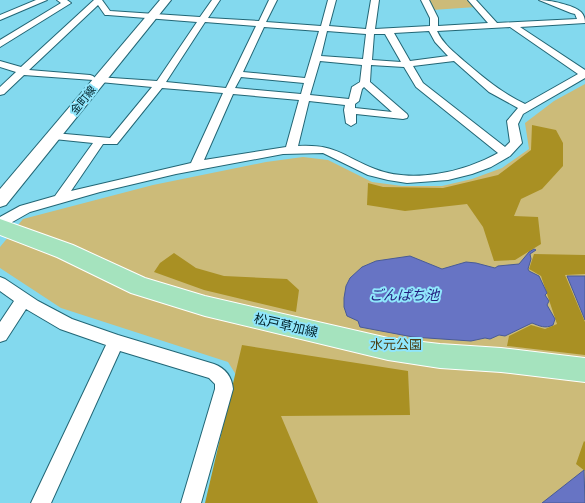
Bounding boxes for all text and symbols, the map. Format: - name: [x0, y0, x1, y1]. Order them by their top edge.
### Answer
- street label: 金町線: [66, 82, 99, 117]
- water label: ごんぱち池: [369, 285, 441, 304]
- street label: 松戸草加線: [252, 309, 320, 341]
- park label: 水元公園: [370, 335, 422, 353]

